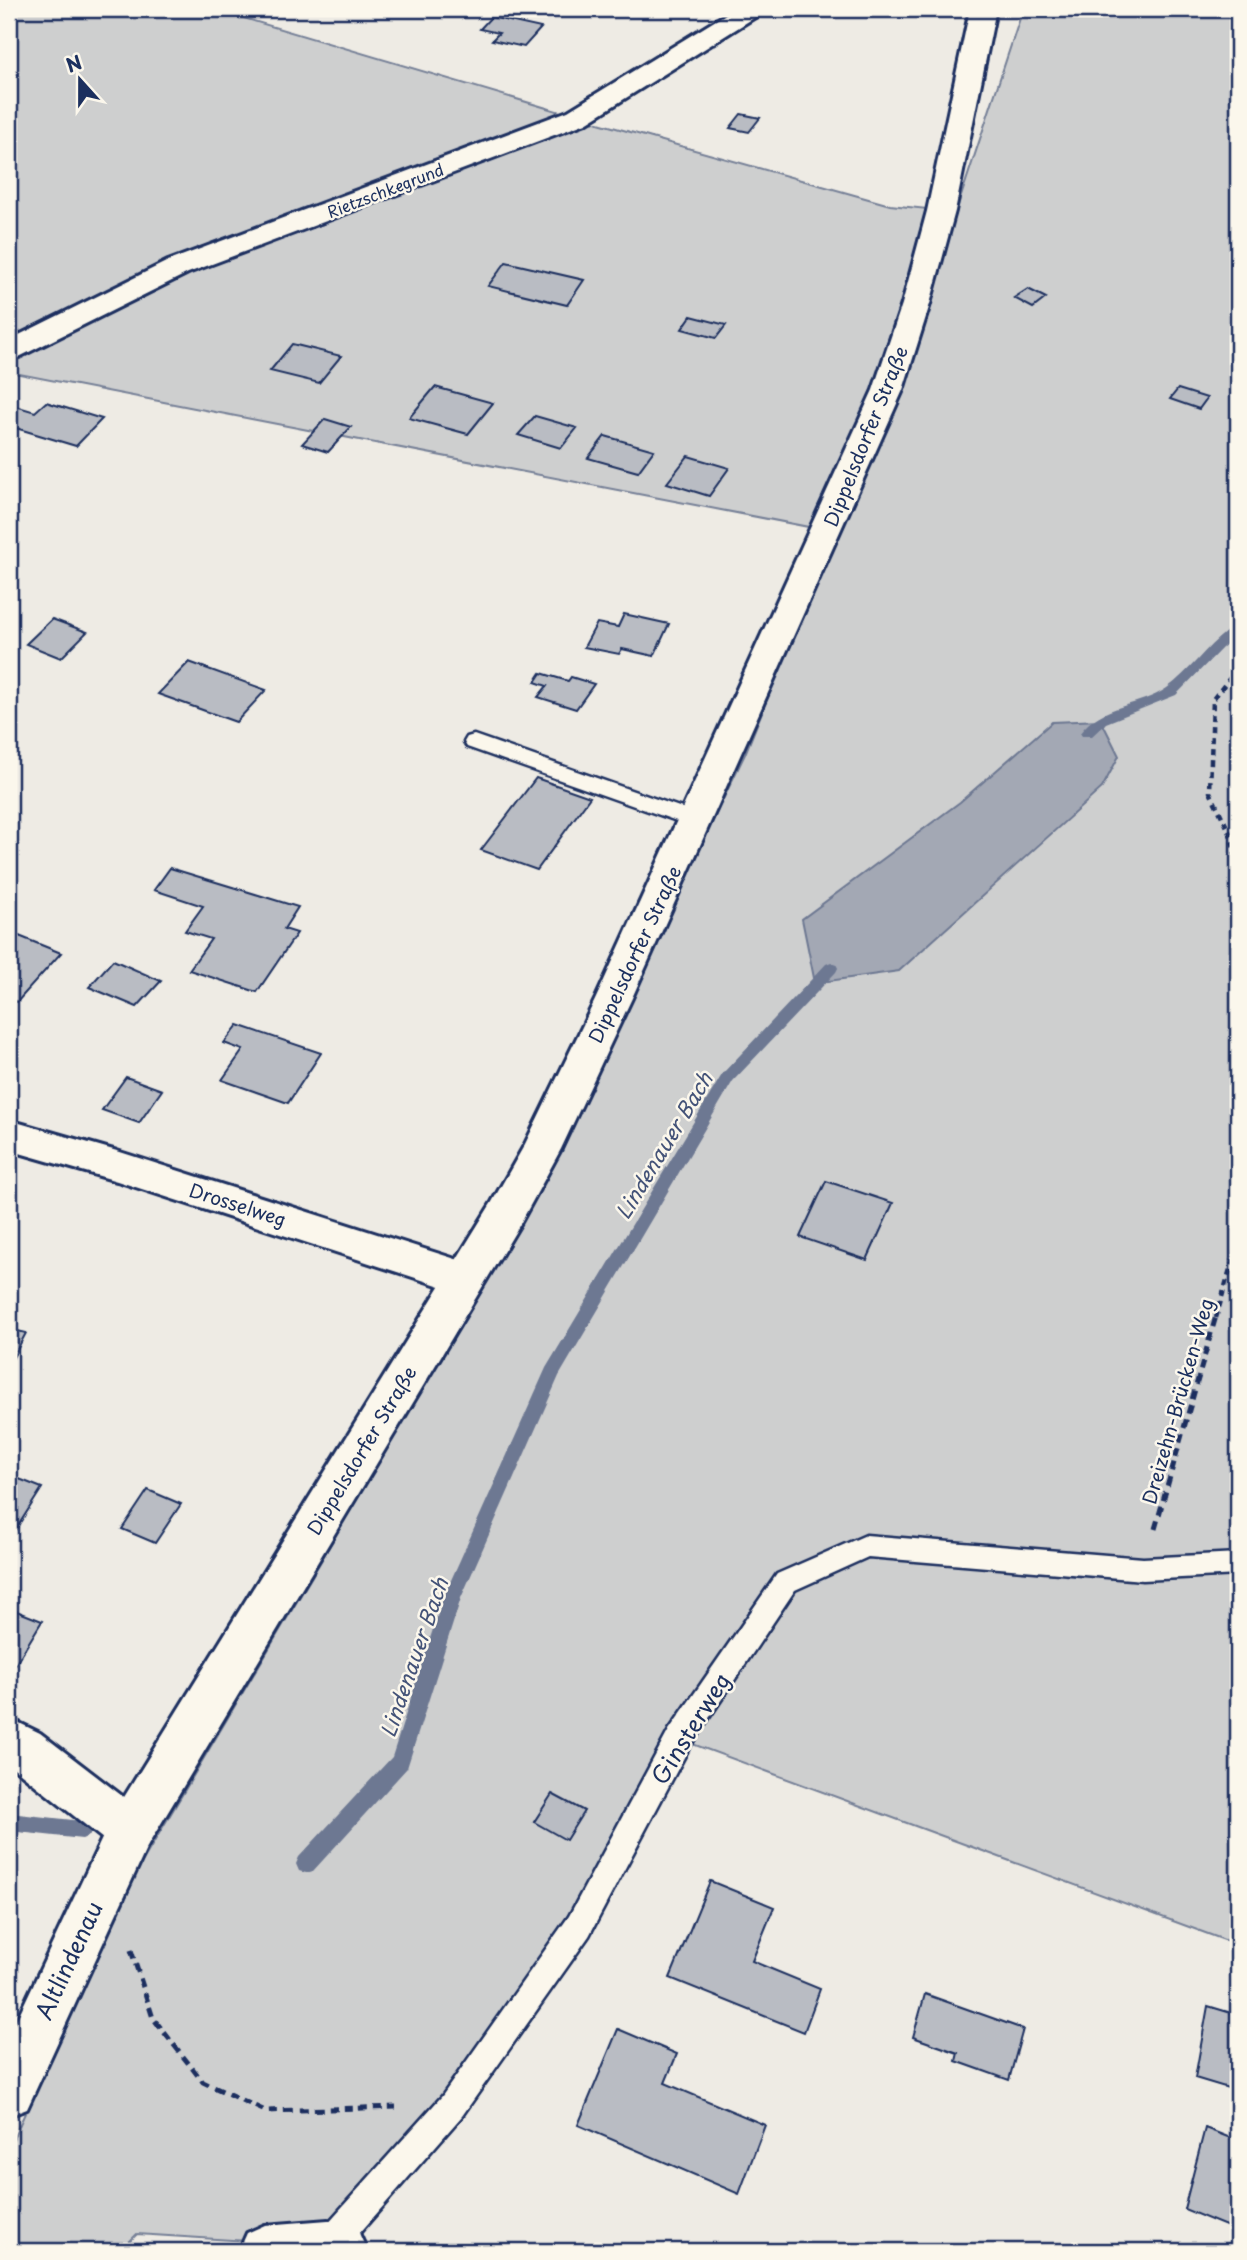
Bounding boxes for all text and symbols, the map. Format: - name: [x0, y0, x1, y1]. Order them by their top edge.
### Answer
- north arrow: [46, 46, 116, 116]
- text: N: [62, 47, 86, 79]
- street label: Rietzschkegrund: [323, 157, 447, 223]
- street label: Dippelsdorfer Straße: [816, 341, 914, 531]
- street label: Dippelsdorfer Straße: [581, 861, 687, 1047]
- water label: Lindenauer Bach: [606, 1065, 720, 1225]
- street label: Drosselweg: [186, 1175, 290, 1233]
- street label: Dreizehn-Brücken-Weg: [1134, 1295, 1220, 1507]
- street label: Dippelsdorfer Straße: [299, 1360, 423, 1540]
- water label: Lindenauer Bach: [371, 1572, 456, 1741]
- street label: Ginsterweg: [642, 1665, 738, 1791]
- street label: Altlindenau: [25, 1895, 111, 2025]

